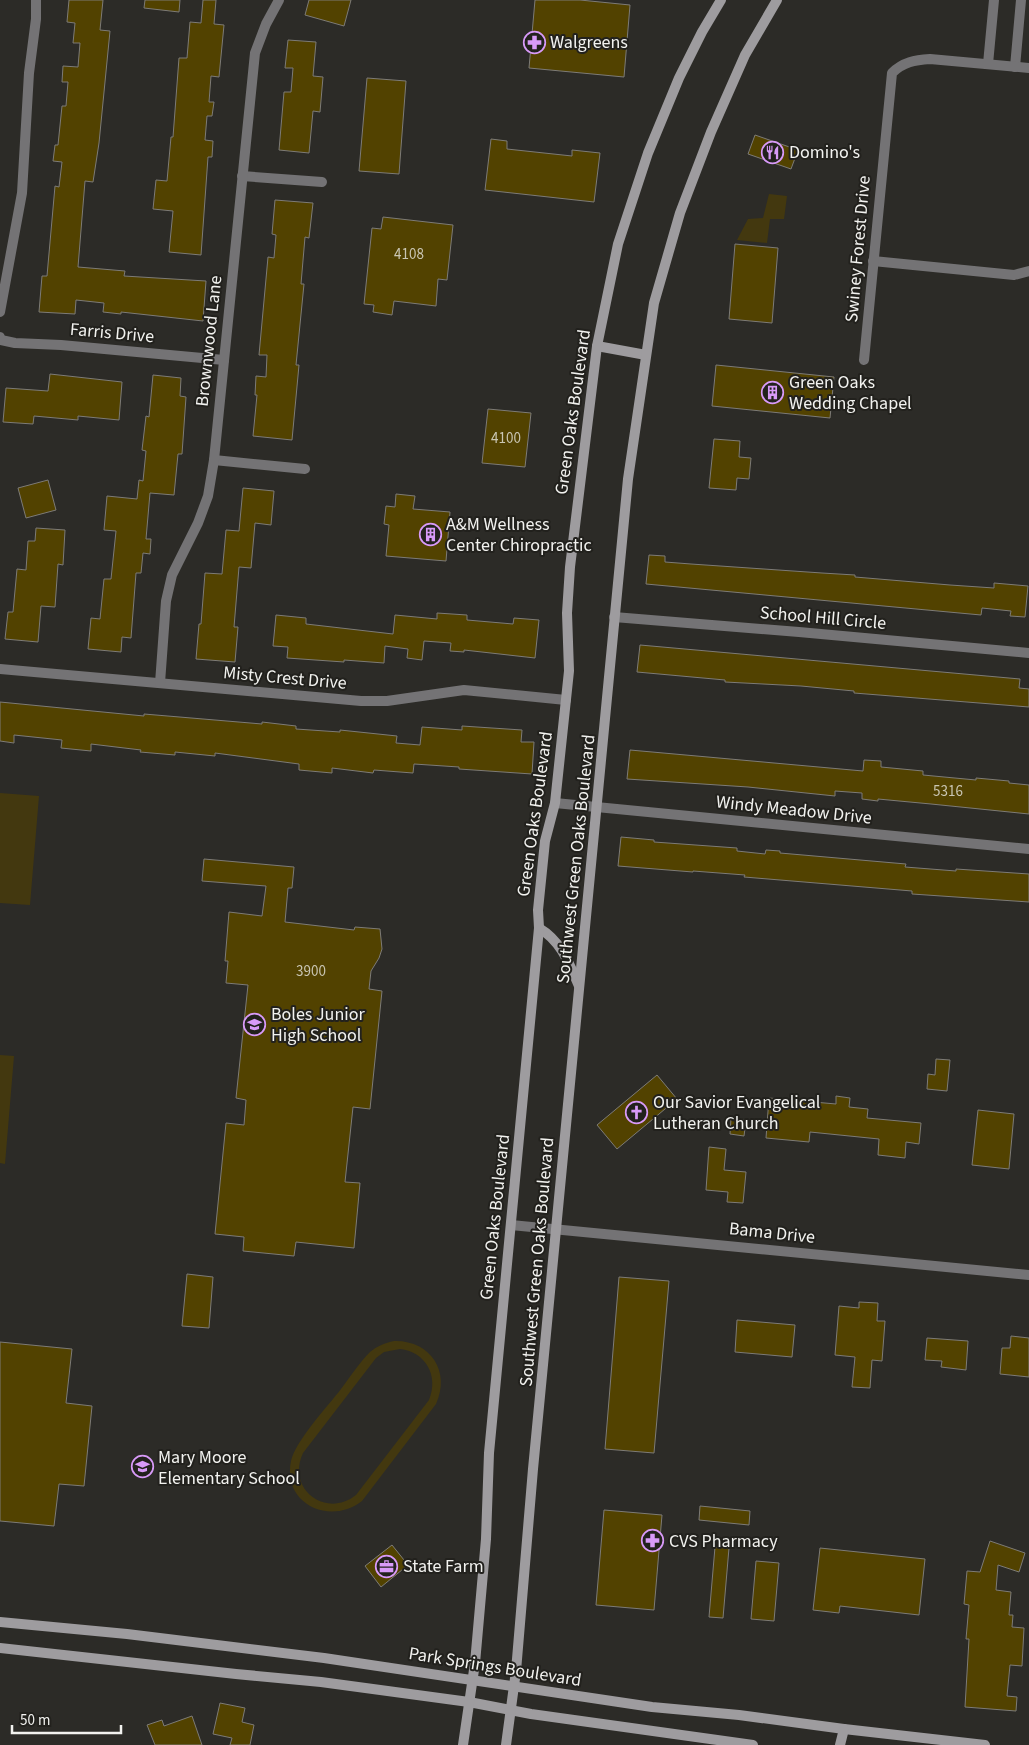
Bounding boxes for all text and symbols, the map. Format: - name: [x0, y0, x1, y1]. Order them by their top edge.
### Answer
- pharmacy icon: Walgreens: [522, 30, 546, 54]
- place label: Walgreens: [550, 30, 628, 55]
- restaurant icon: Domino's: [761, 140, 785, 164]
- place label: Domino's: [789, 140, 860, 165]
- street label: Swiney Forest Drive: [839, 175, 877, 323]
- house number: 4108: [394, 244, 424, 265]
- street label: Brownwood Lane: [190, 274, 228, 408]
- street label: Farris Drive: [69, 317, 155, 349]
- street label: Green Oaks Boulevard: [549, 328, 597, 496]
- place label: Green Oaks Wedding Chapel: [789, 370, 912, 416]
- building icon: Green Oaks Wedding Chapel: [761, 380, 785, 404]
- house number: 4100: [491, 428, 521, 449]
- place label: A&M Wellness Center Chiropractic: [446, 512, 592, 558]
- building icon: A&M Wellness Center Chiropractic: [418, 522, 442, 546]
- street label: School Hill Circle: [759, 600, 887, 636]
- street label: Misty Crest Drive: [222, 660, 348, 696]
- street label: Green Oaks Boulevard: [511, 730, 559, 898]
- street label: Southwest Green Oaks Boulevard: [550, 733, 602, 985]
- house number: 5316: [933, 781, 963, 802]
- street label: Windy Meadow Drive: [715, 789, 873, 831]
- house number: 3900: [296, 961, 326, 982]
- place label: Boles Junior High School: [271, 1002, 365, 1048]
- school or university icon: Boles Junior High School: [243, 1012, 267, 1036]
- place label: Our Savior Evangelical Lutheran Church: [653, 1090, 820, 1136]
- church icon: Our Savior Evangelical Lutheran Church: [625, 1100, 649, 1124]
- street label: Green Oaks Boulevard: [474, 1133, 516, 1301]
- street label: Southwest Green Oaks Boulevard: [514, 1136, 560, 1388]
- street label: Bama Drive: [728, 1216, 816, 1250]
- place label: Mary Moore Elementary School: [158, 1445, 300, 1491]
- school or university icon: Mary Moore Elementary School: [130, 1455, 154, 1479]
- pharmacy icon: CVS Pharmacy: [641, 1529, 665, 1553]
- place label: CVS Pharmacy: [669, 1529, 778, 1554]
- office icon: State Farm: [375, 1554, 399, 1578]
- place label: State Farm: [403, 1554, 484, 1579]
- street label: Park Springs Boulevard: [407, 1641, 583, 1693]
- scale bar: [12, 1702, 121, 1734]
- text: 50 m: [20, 1710, 50, 1731]

